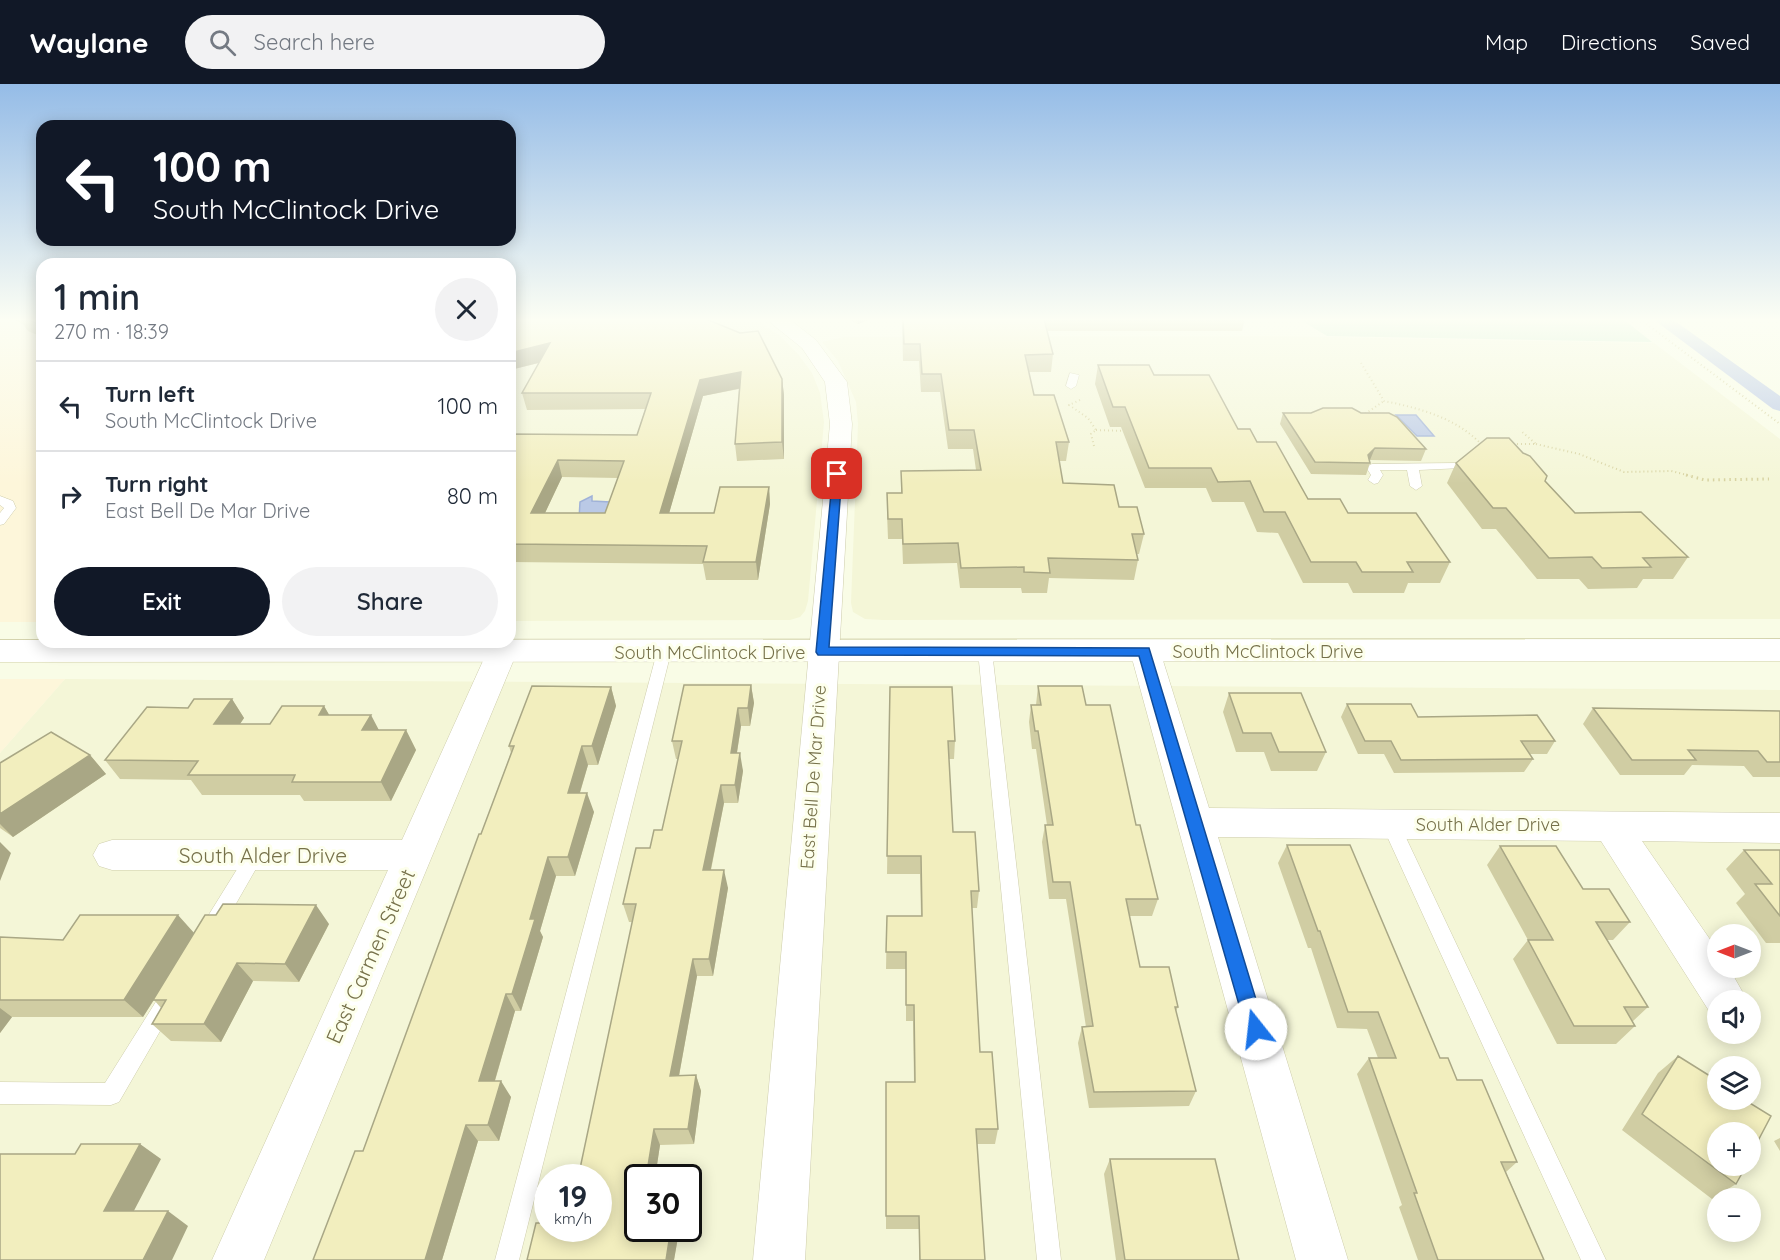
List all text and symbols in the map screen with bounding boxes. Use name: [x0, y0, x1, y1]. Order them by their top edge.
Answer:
search box: [185, 15, 605, 69]
text: Waylane: [30, 25, 149, 60]
icon: search: [206, 26, 239, 59]
text: Search here: [254, 28, 375, 56]
text: Map: [1485, 29, 1528, 55]
text: Directions: [1561, 29, 1657, 55]
text: Saved: [1690, 29, 1750, 55]
text: 100 m: [153, 140, 271, 193]
icon: left: [54, 144, 132, 222]
text: South McClintock Drive: [153, 192, 439, 226]
text: 1 min: [54, 274, 140, 319]
button: close: [435, 278, 498, 341]
text: 270 m · 18:39: [54, 319, 169, 344]
text: Turn left: [105, 380, 195, 408]
icon: left: [54, 390, 87, 423]
text: 100 m: [438, 392, 498, 420]
text: South McClintock Drive: [105, 408, 317, 433]
pin: [811, 448, 862, 499]
icon: arrive: [820, 457, 853, 490]
text: Turn right: [105, 470, 209, 498]
icon: right: [54, 480, 87, 513]
text: 80 m: [447, 482, 498, 510]
text: East Bell De Mar Drive: [105, 498, 310, 523]
button: Exit: [54, 567, 270, 636]
button: Share: [282, 567, 498, 636]
street label: South McClintock Drive: [1173, 640, 1363, 663]
street label: South McClintock Drive: [615, 641, 805, 664]
street label: East Bell De Mar Drive: [795, 684, 831, 870]
street label: South Alder Drive: [1416, 813, 1560, 836]
street label: South Alder Drive: [179, 842, 347, 868]
street label: East Carmen Street: [320, 865, 420, 1047]
north arrow: [1707, 924, 1761, 978]
map controls: [1707, 924, 1761, 1242]
button: sound: [1707, 990, 1761, 1044]
position arrow: [1224, 997, 1288, 1061]
button: layers: [1707, 1056, 1761, 1110]
button: +: [1707, 1122, 1761, 1176]
speed limit sign: 30: [624, 1164, 702, 1242]
text: 19: [559, 1177, 587, 1215]
button: −: [1707, 1188, 1761, 1242]
text: km/h: [554, 1209, 592, 1228]

